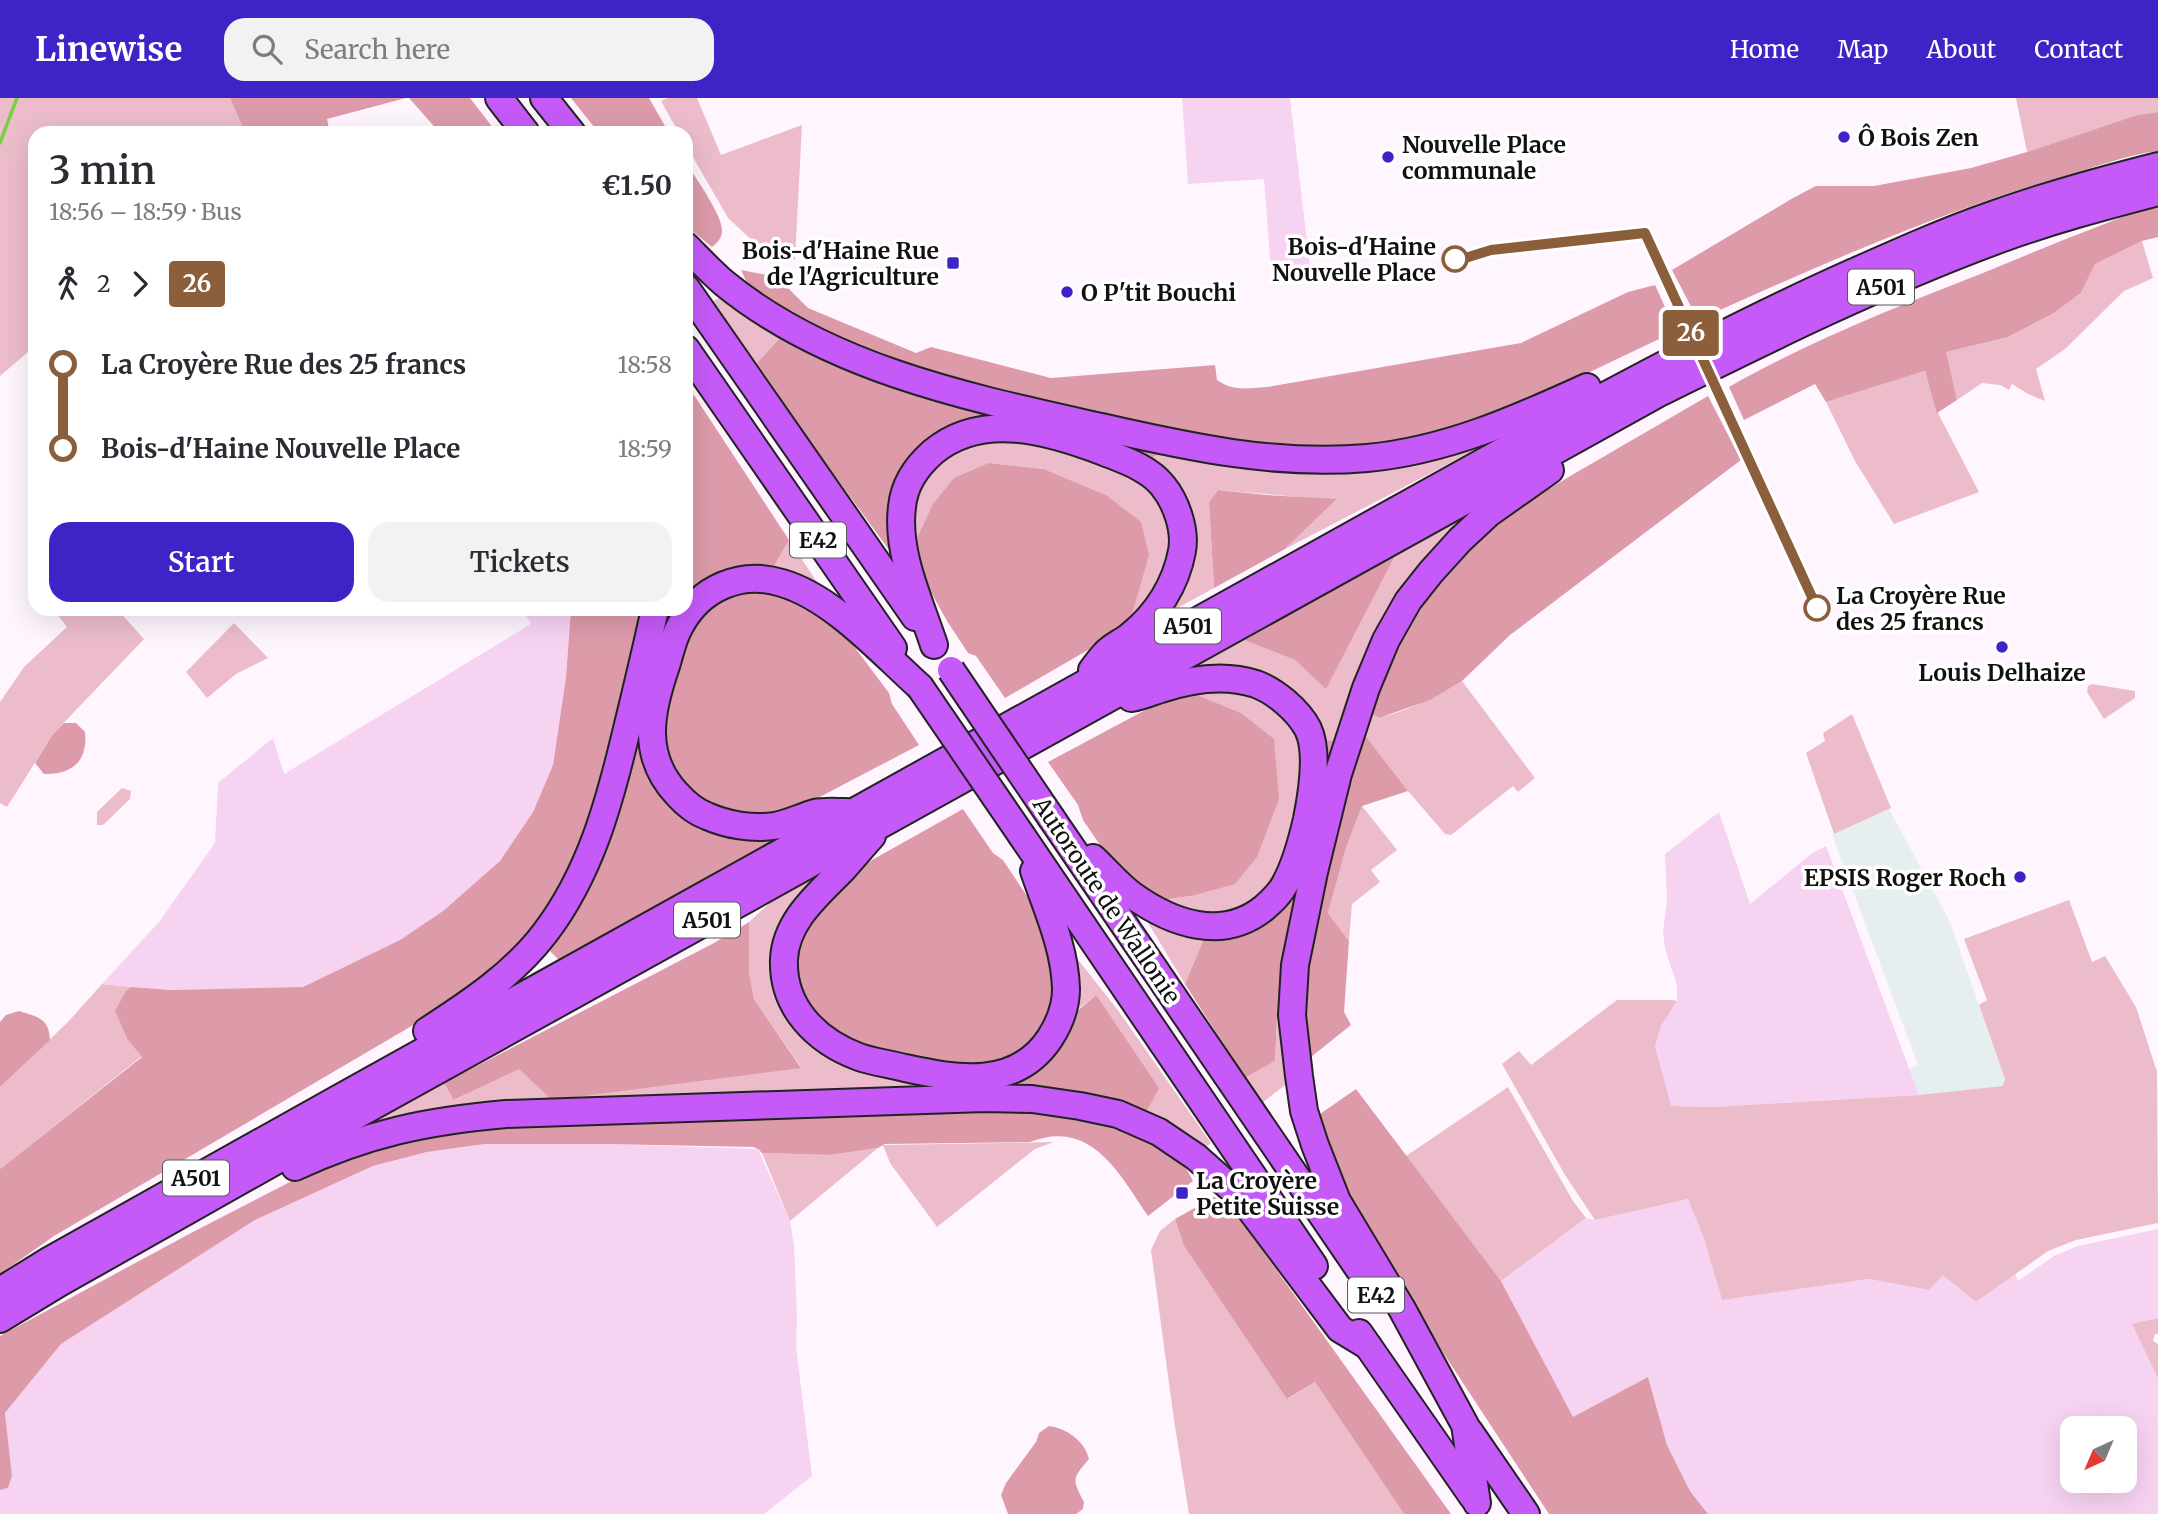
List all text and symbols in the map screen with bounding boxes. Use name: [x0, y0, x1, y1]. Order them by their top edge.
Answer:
search box: [224, 18, 714, 81]
text: Linewise: [35, 29, 182, 70]
icon: search: [248, 30, 286, 68]
text: Search here: [304, 33, 450, 66]
text: Home: [1730, 34, 1799, 65]
text: Map: [1837, 34, 1888, 65]
text: About: [1926, 34, 1996, 65]
text: Contact: [2034, 34, 2123, 65]
place label: Ô Bois Zen: [1858, 123, 1979, 152]
marker: Ô Bois Zen: [1836, 129, 1852, 145]
place label: Nouvelle Place communale: [1402, 130, 1566, 185]
text: 3 min: [49, 147, 156, 194]
marker: Nouvelle Place communale: [1380, 149, 1396, 165]
text: €1.50: [601, 169, 672, 202]
text: 18:56 – 18:59 · Bus: [49, 197, 242, 226]
place label: Bois-d'Haine Nouvelle Place: [1272, 232, 1436, 287]
place label: Bois-d'Haine Rue de l'Agriculture: [742, 236, 939, 291]
marker: Bois-d'Haine Nouvelle Place: [1442, 246, 1468, 272]
marker: Bois-d'Haine Rue de l'Agriculture: [945, 255, 961, 271]
icon: walk: [49, 265, 87, 303]
icon: forward: [121, 265, 159, 303]
text: 26: [183, 268, 211, 299]
text: 2: [97, 269, 111, 298]
road number: A501: [1848, 270, 1914, 304]
place label: O P'tit Bouchi: [1081, 278, 1236, 307]
marker: O P'tit Bouchi: [1059, 284, 1075, 300]
line badge: 26: [1660, 310, 1722, 356]
text: 26: [1677, 317, 1705, 348]
text: La Croyère Rue des 25 francs: [101, 348, 466, 381]
text: 18:58: [618, 350, 672, 379]
text: Bois-d'Haine Nouvelle Place: [101, 432, 460, 465]
text: 18:59: [618, 434, 672, 463]
button: Start: [49, 522, 354, 602]
button: Tickets: [368, 522, 672, 602]
road number: E42: [790, 522, 846, 558]
place label: La Croyère Rue des 25 francs: [1836, 581, 2006, 636]
marker: La Croyère Rue des 25 francs: [1804, 595, 1830, 621]
road number: A501: [1155, 608, 1221, 644]
marker: Louis Delhaize: [1994, 639, 2010, 655]
place label: Louis Delhaize: [1918, 658, 2086, 687]
street label: Autoroute de Wallonie: [1026, 790, 1187, 1009]
place label: EPSIS Roger Roch: [1804, 863, 2006, 892]
marker: EPSIS Roger Roch: [2012, 869, 2028, 885]
road number: A501: [674, 902, 740, 938]
road number: A501: [163, 1160, 229, 1196]
place label: La Croyère Petite Suisse: [1196, 1166, 1339, 1221]
marker: La Croyère Petite Suisse: [1174, 1185, 1190, 1201]
road number: E42: [1348, 1278, 1404, 1312]
north arrow: [2060, 1416, 2137, 1493]
map controls: [2060, 1416, 2137, 1493]

